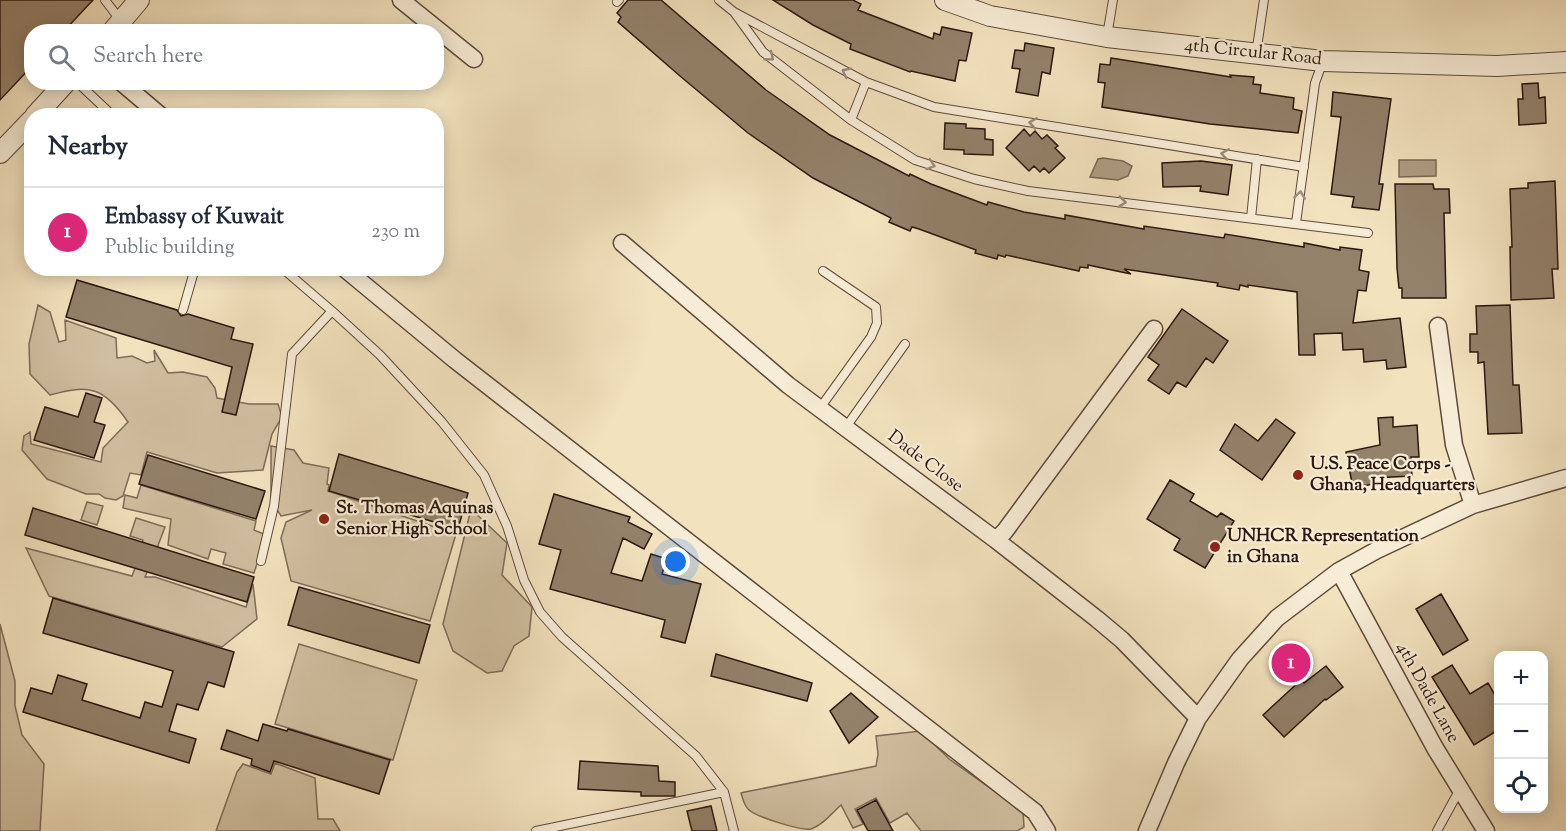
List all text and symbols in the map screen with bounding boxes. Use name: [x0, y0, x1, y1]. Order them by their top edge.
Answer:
search box: [24, 24, 444, 90]
street label: 4th Circular Road: [1183, 33, 1323, 73]
icon: search: [45, 41, 78, 74]
text: Search here: [93, 41, 203, 73]
one-way arrow: [763, 50, 774, 61]
one-way arrow: [841, 67, 852, 79]
one-way arrow: [1028, 118, 1037, 130]
text: Nearby: [48, 129, 128, 166]
one-way arrow: [1221, 149, 1230, 161]
one-way arrow: [925, 158, 936, 170]
one-way arrow: [1293, 190, 1305, 200]
one-way arrow: [1118, 195, 1127, 208]
text: Embassy of Kuwait: [105, 202, 284, 234]
text: 1: [64, 218, 71, 247]
text: 230 m: [371, 218, 420, 247]
text: Public building: [105, 234, 235, 263]
street label: Dade Close: [882, 425, 968, 499]
place label: U.S. Peace Corps - Ghana, Headquarters: [1310, 452, 1475, 499]
marker: U.S. Peace Corps - Ghana, Headquarters: [1291, 468, 1305, 482]
place label: St. Thomas Aquinas Senior High School: [336, 496, 493, 543]
marker: St. Thomas Aquinas Senior High School: [317, 512, 331, 526]
place label: UNHCR Representation in Ghana: [1227, 524, 1420, 571]
marker: UNHCR Representation in Ghana: [1208, 540, 1222, 554]
your location: [661, 547, 690, 576]
street label: 4th Dade Lane: [1388, 638, 1466, 748]
pin: 1: [1272, 640, 1310, 686]
map controls: [1494, 651, 1548, 813]
button: +: [1494, 651, 1548, 705]
button: −: [1494, 705, 1548, 759]
button: locate: [1494, 759, 1548, 813]

